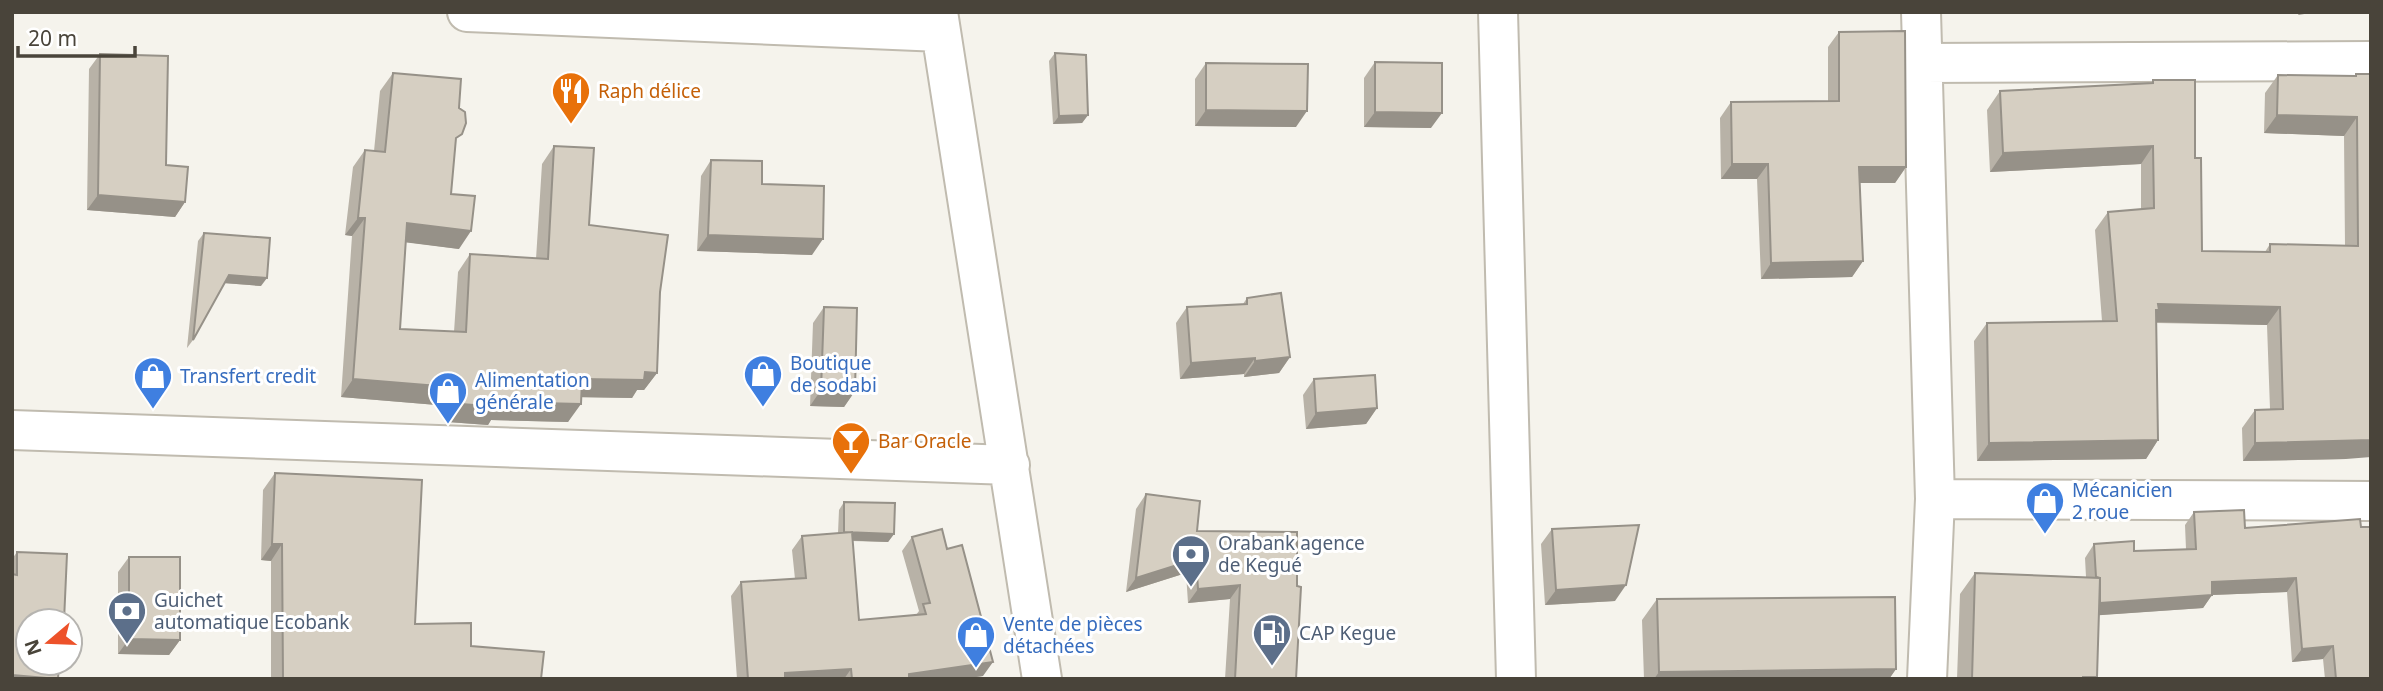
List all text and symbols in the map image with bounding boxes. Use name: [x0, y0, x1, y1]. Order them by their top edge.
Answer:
scale bar: [18, 14, 135, 58]
text: 20 m: [28, 24, 77, 52]
restaurant icon: Raph délice: [550, 70, 592, 125]
place label: Raph délice: [598, 78, 701, 104]
place label: Boutique de sodabi: [790, 350, 877, 398]
shop icon: Boutique de sodabi: [742, 353, 784, 408]
shop icon: Transfert credit: [132, 355, 174, 410]
place label: Transfert credit: [180, 363, 316, 389]
place label: Alimentation générale: [475, 367, 590, 415]
shop icon: Alimentation générale: [427, 370, 469, 425]
bar icon: Bar Oracle: [830, 420, 872, 475]
place label: Bar Oracle: [878, 428, 972, 454]
place label: Mécanicien 2 roue: [2072, 477, 2173, 525]
shop icon: Mécanicien 2 roue: [2024, 480, 2066, 535]
place label: Orabank agence de Kegué: [1218, 530, 1365, 578]
bank icon: Orabank agence de Kegué: [1170, 533, 1212, 588]
place label: Guichet automatique Ecobank: [154, 587, 349, 635]
bank icon: Guichet automatique Ecobank: [106, 590, 148, 645]
north arrow: [14, 607, 84, 677]
place label: Vente de pièces détachées: [1003, 611, 1143, 659]
fuel station icon: CAP Kegue: [1251, 612, 1293, 667]
shop icon: Vente de pièces détachées: [955, 614, 997, 669]
place label: CAP Kegue: [1299, 620, 1396, 646]
text: N: [18, 636, 48, 659]

